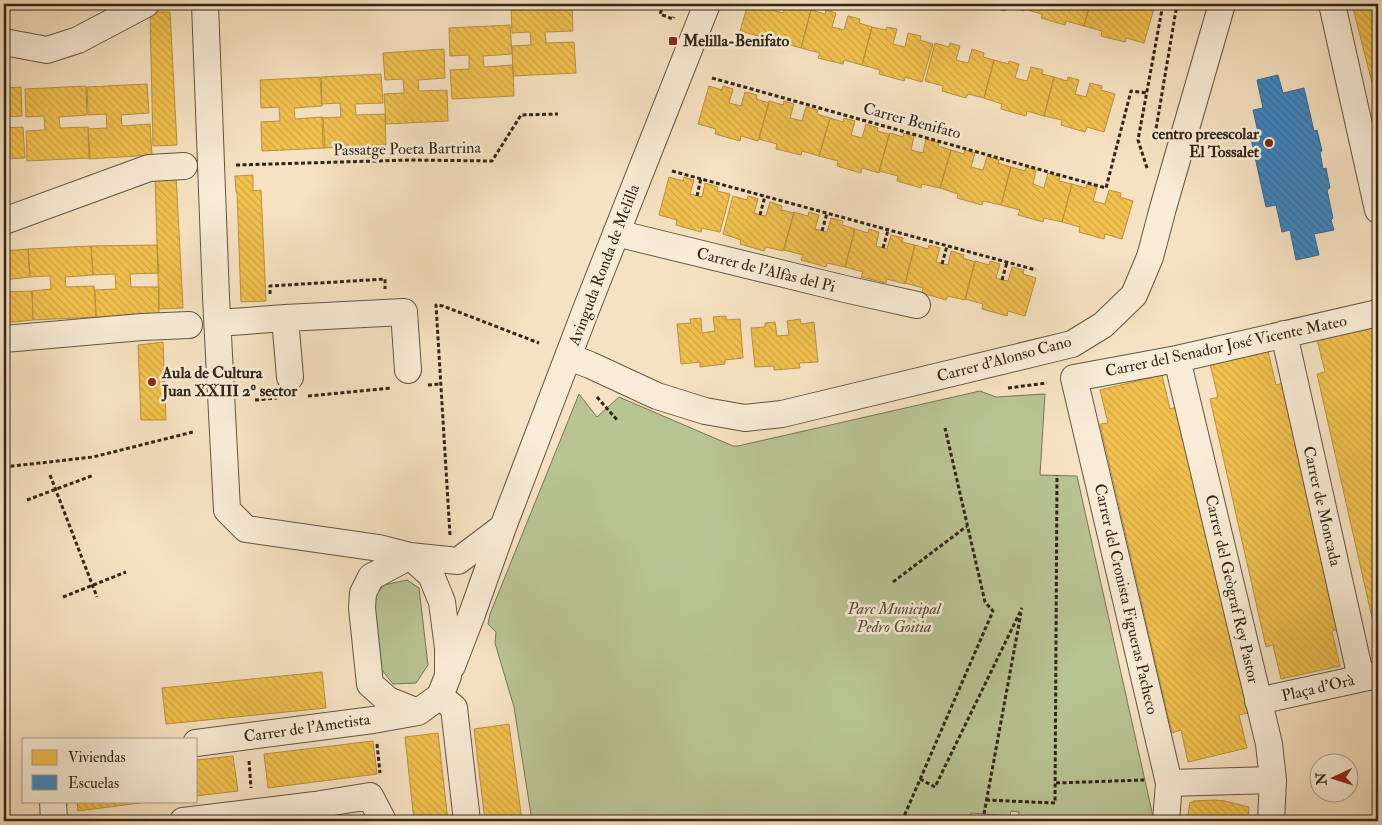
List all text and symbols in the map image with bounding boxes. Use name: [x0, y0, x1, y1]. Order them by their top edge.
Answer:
place label: Melilla-Benifato: [682, 31, 789, 51]
marker: Melilla-Benifato: [667, 35, 679, 47]
street label: Carrer Benifato: [861, 98, 963, 144]
place label: centro preescolar El Tossalet: [1152, 124, 1260, 162]
marker: centro preescolar El Tossalet: [1263, 137, 1275, 149]
street label: Passatge Poeta Bartrina: [333, 138, 482, 160]
street label: Avinguda Ronda de Melilla: [564, 181, 644, 349]
street label: Carrer de l'Alfàs del Pi: [695, 243, 837, 297]
street label: Carrer del Senador José Vicente Mateo: [1103, 311, 1349, 382]
street label: Carrer d'Alonso Cano: [935, 331, 1074, 387]
place label: Aula de Cultura Juan XXIII 2º sector: [161, 363, 298, 402]
marker: Aula de Cultura Juan XXIII 2º sector: [146, 376, 158, 388]
street label: Carrer de Moncada: [1298, 444, 1346, 568]
street label: Carrer del Cronista Figueras Pacheco: [1090, 482, 1162, 717]
street label: Carrer del Geògraf Rey Pastor: [1201, 493, 1263, 685]
park label: Parc Municipal Pedro Goitia: [846, 599, 942, 637]
street label: Plaça d'Orà: [1280, 670, 1357, 706]
street label: Carrer de l'Ametista: [242, 709, 372, 747]
legend: [22, 738, 198, 802]
text: Viviendas: [68, 748, 126, 767]
north arrow: [1310, 752, 1360, 802]
text: N: [1313, 772, 1331, 787]
text: Escuelas: [68, 774, 119, 793]

